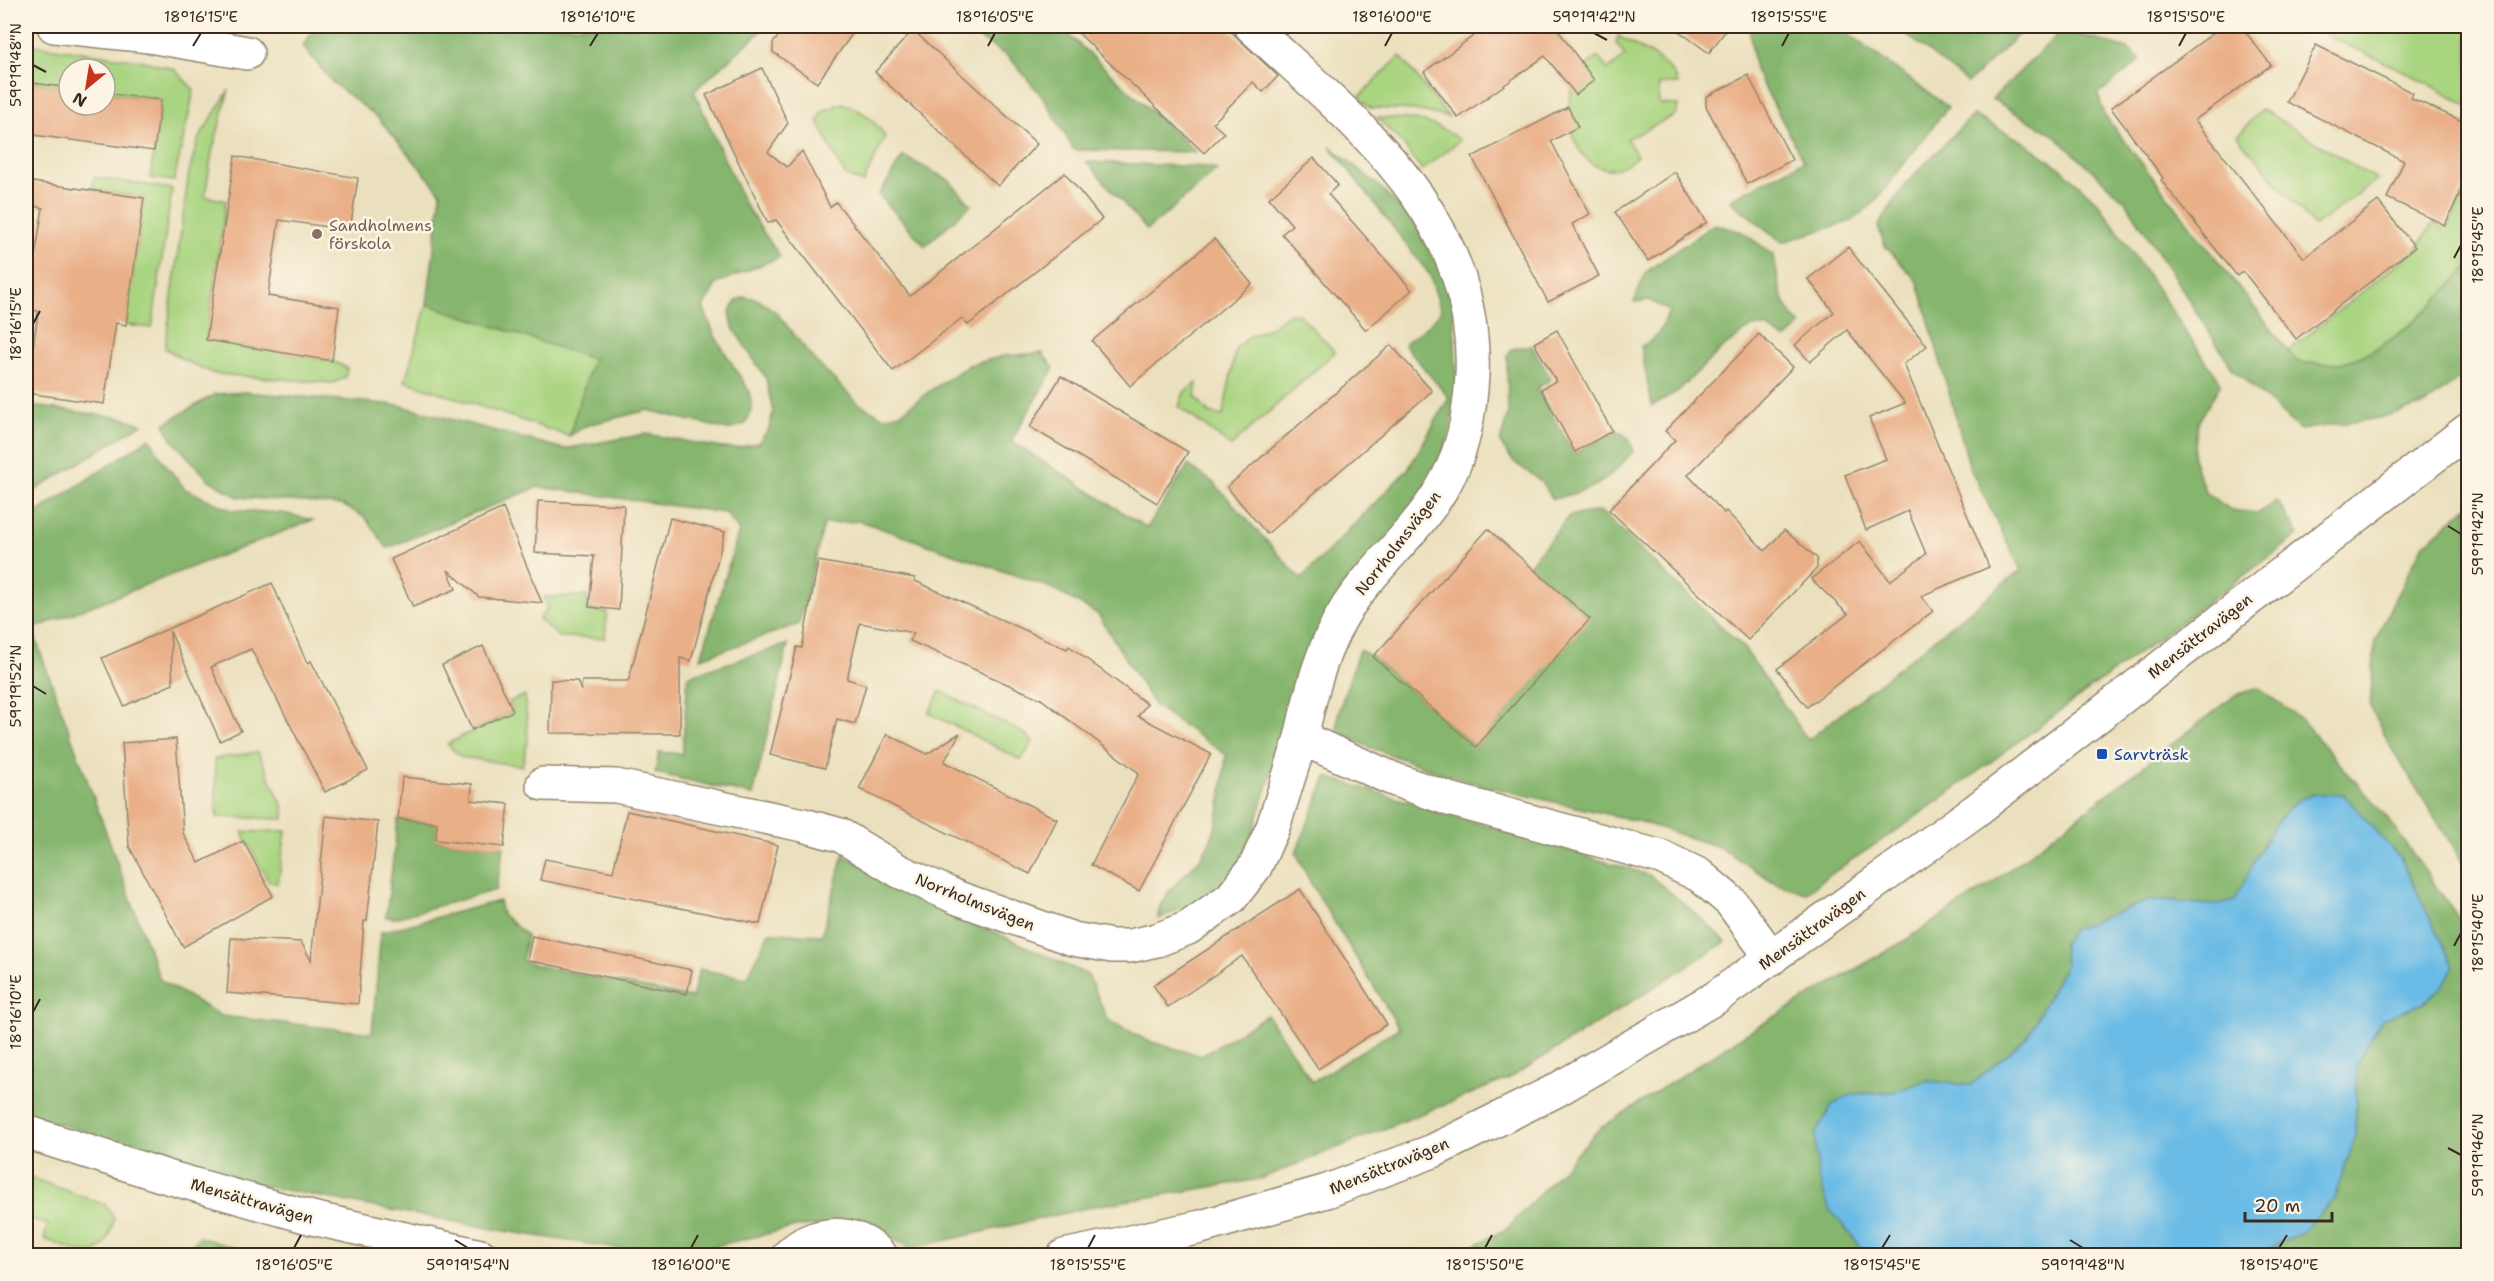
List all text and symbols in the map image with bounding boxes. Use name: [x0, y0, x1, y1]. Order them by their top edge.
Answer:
text: 18°16'15"E: [164, 7, 238, 27]
text: 18°16'10"E: [560, 7, 636, 27]
text: 18°16'05"E: [956, 7, 1034, 27]
text: 18°16'00"E: [1352, 7, 1432, 27]
text: 59°19'42"N: [1552, 7, 1636, 27]
text: 18°15'55"E: [1751, 7, 1827, 27]
text: 18°15'50"E: [2147, 7, 2225, 27]
text: 59°19'48"N: [6, 23, 26, 107]
north arrow: [57, 57, 117, 117]
text: N: [69, 87, 90, 112]
text: 18°15'45"E: [2468, 206, 2488, 284]
place label: Sandholmens förskola: [329, 215, 432, 254]
marker: Sandholmens förskola: [310, 227, 324, 241]
text: 18°16'15"E: [6, 287, 26, 361]
street label: Norrholmsvägen: [1351, 486, 1446, 600]
text: 59°19'42"N: [2468, 492, 2488, 576]
street label: Mensättravägen: [2143, 588, 2257, 683]
text: 59°19'52"N: [6, 645, 26, 727]
place label: Sarvträsk: [2114, 744, 2189, 765]
marker: Sarvträsk: [2095, 747, 2109, 761]
street label: Norrholmsvägen: [912, 868, 1038, 936]
street label: Mensättravägen: [1754, 883, 1870, 975]
text: 18°15'40"E: [2468, 894, 2488, 973]
text: 18°16'10"E: [6, 974, 26, 1050]
text: 59°19'46"N: [2468, 1113, 2488, 1197]
street label: Mensättravägen: [1326, 1132, 1452, 1200]
street label: Mensättravägen: [188, 1173, 316, 1229]
scale bar: [2245, 1185, 2332, 1223]
text: 20 m: [2254, 1194, 2300, 1218]
text: 18°16'05"E: [255, 1255, 333, 1275]
text: 59°19'54"N: [426, 1255, 510, 1275]
text: 18°16'00"E: [651, 1255, 731, 1275]
text: 18°15'55"E: [1050, 1255, 1126, 1275]
text: 18°15'50"E: [1446, 1255, 1524, 1275]
text: 18°15'45"E: [1843, 1255, 1921, 1275]
text: 59°19'48"N: [2041, 1255, 2125, 1275]
text: 18°15'40"E: [2240, 1255, 2319, 1275]

